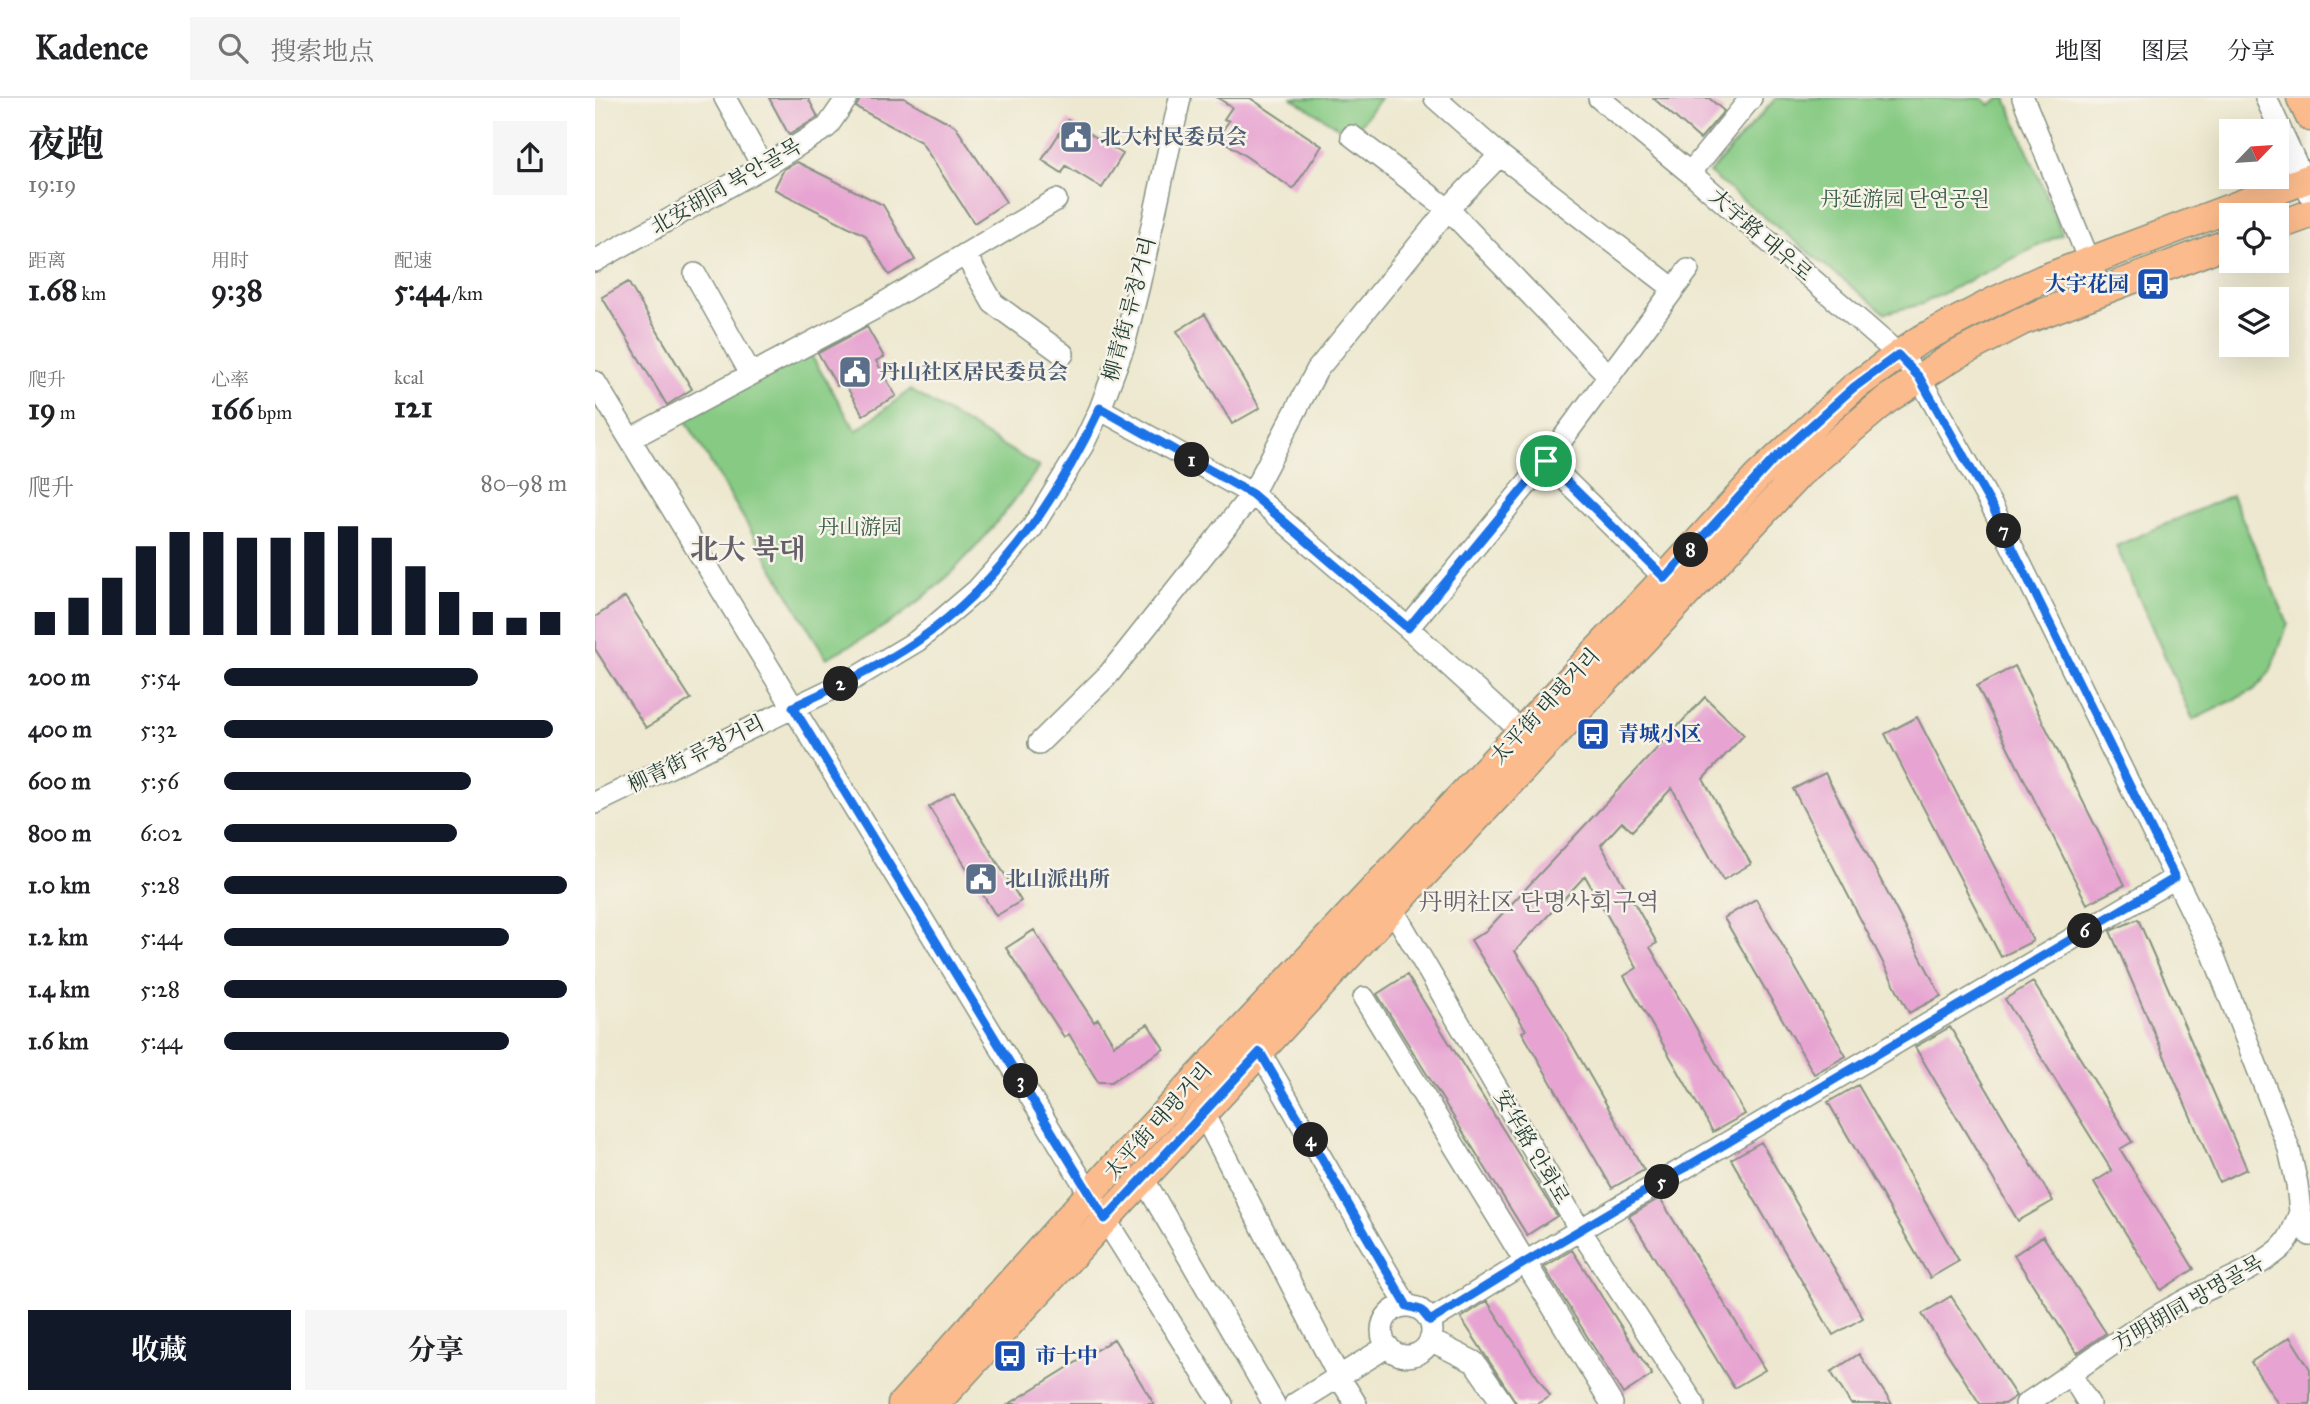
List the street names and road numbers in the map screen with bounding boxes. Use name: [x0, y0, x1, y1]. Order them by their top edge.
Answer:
street label: 北安胡同 북안골목: [646, 132, 806, 240]
street label: 大宇路 대우로: [1704, 183, 1818, 287]
street label: 柳青街 류청거리: [1097, 234, 1161, 384]
street label: 太平街 태평거리: [1485, 643, 1605, 769]
street label: 柳青街 류청거리: [623, 710, 769, 798]
street label: 太平街 태평거리: [1099, 1057, 1217, 1185]
street label: 安华路 안화로: [1489, 1085, 1575, 1209]
street label: 方明胡同 방명골목: [2108, 1249, 2268, 1357]

